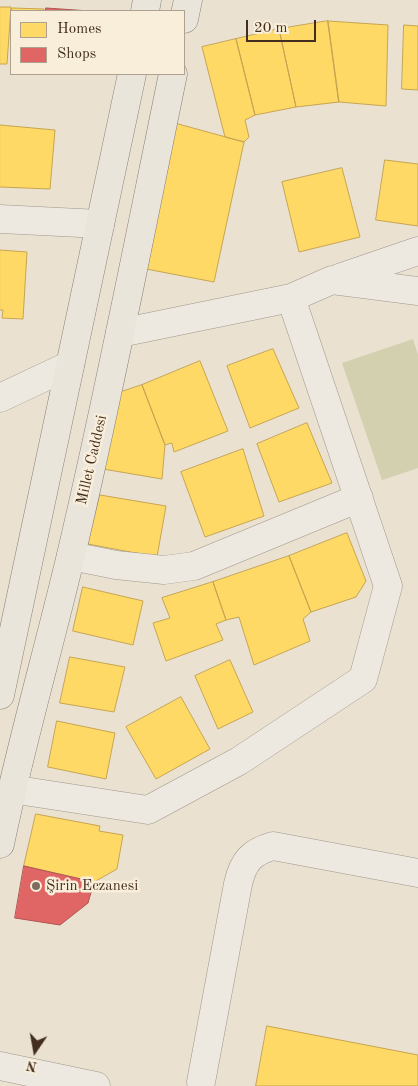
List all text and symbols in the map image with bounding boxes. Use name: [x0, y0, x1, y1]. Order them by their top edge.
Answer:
legend: [10, 10, 185, 75]
scale bar: [248, 10, 318, 42]
text: 20 m: [254, 21, 288, 36]
text: Homes: [57, 22, 102, 37]
text: Shops: [57, 47, 96, 62]
street label: Millet Caddesi: [73, 413, 111, 507]
place label: Şirin Eczanesi: [46, 877, 138, 895]
marker: Şirin Eczanesi: [30, 880, 42, 892]
north arrow: [10, 1026, 60, 1076]
text: N: [25, 1058, 39, 1074]

